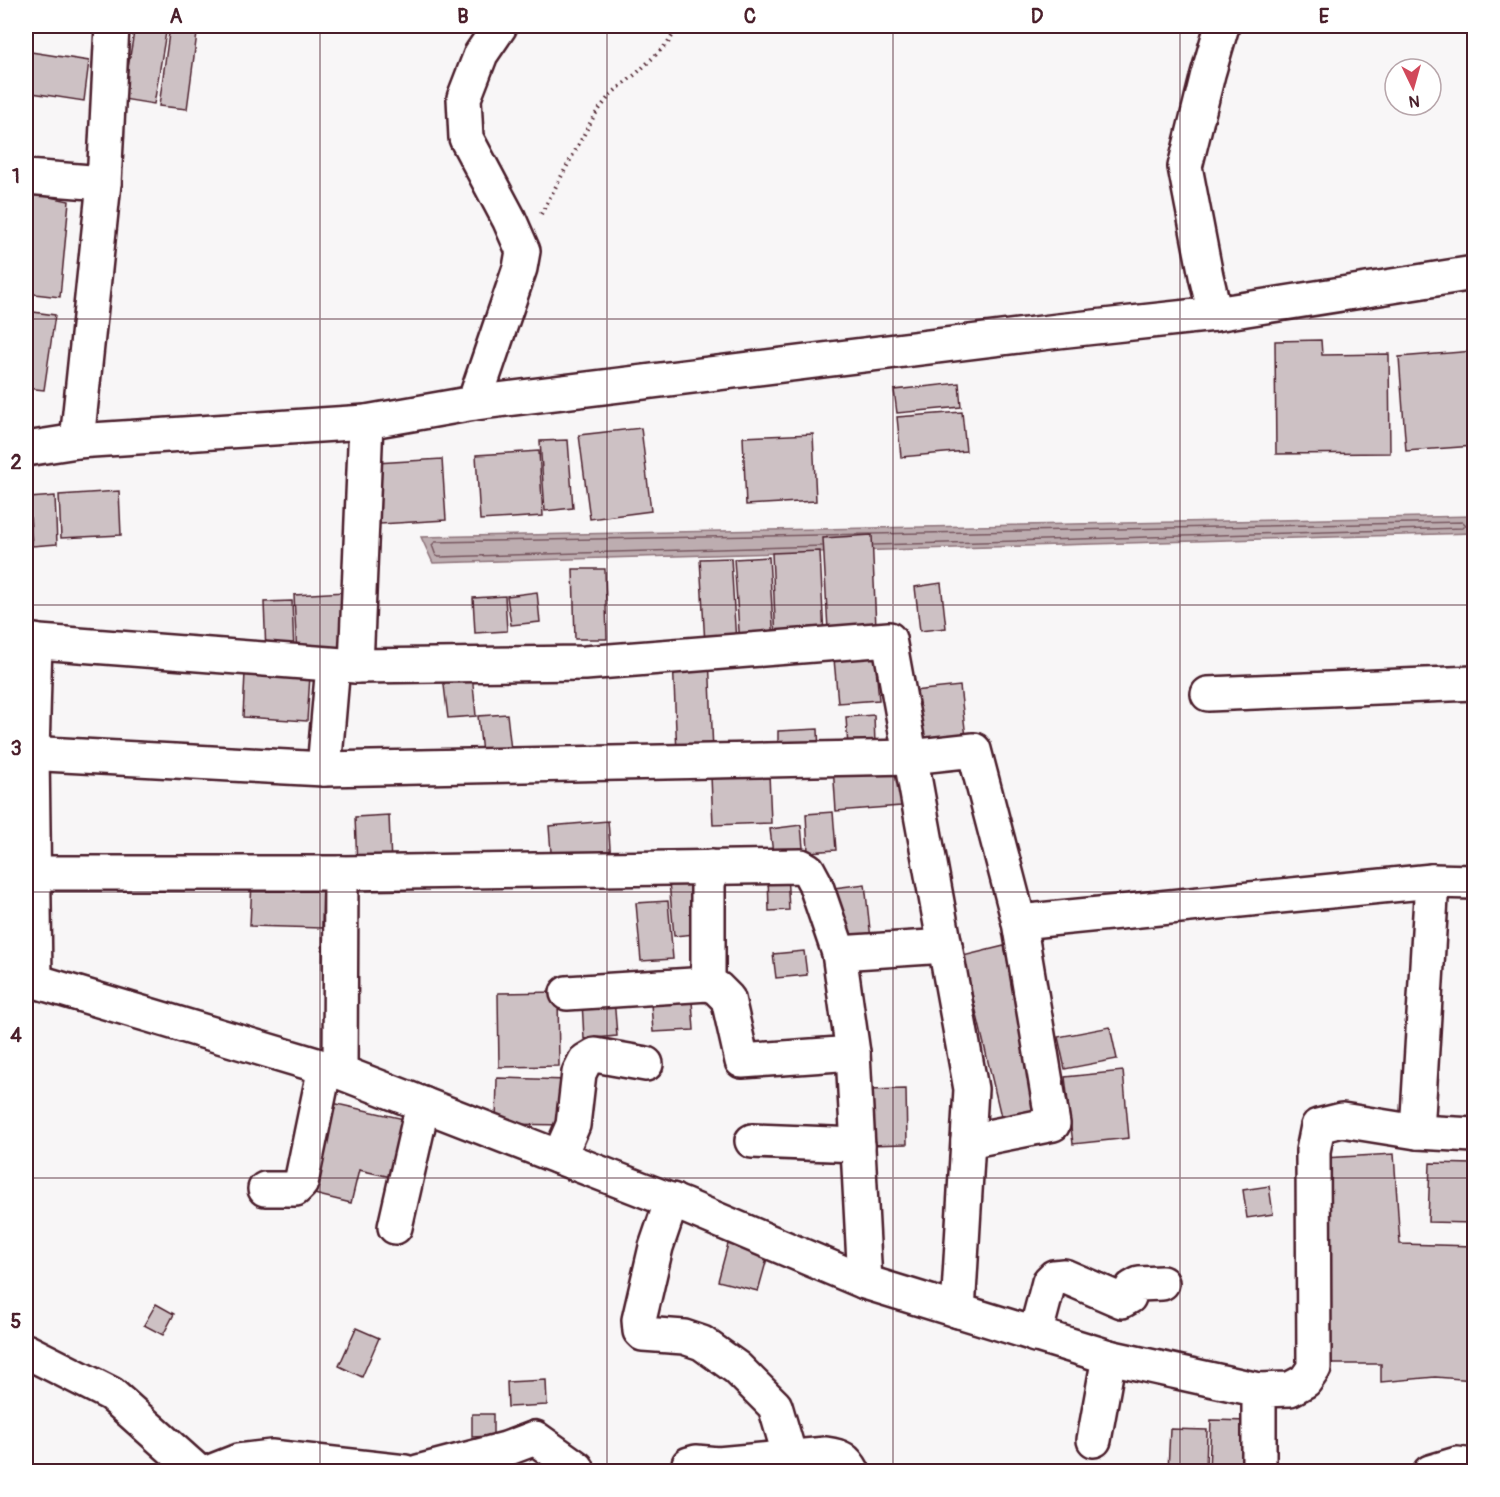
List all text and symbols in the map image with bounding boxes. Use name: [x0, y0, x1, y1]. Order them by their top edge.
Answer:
text: A: [170, 4, 183, 29]
text: B: [457, 4, 469, 29]
text: C: [744, 4, 756, 29]
text: D: [1031, 4, 1044, 29]
text: E: [1319, 4, 1330, 29]
north arrow: [1383, 57, 1443, 117]
text: N: [1408, 91, 1420, 111]
text: 1: [12, 164, 20, 189]
text: 2: [10, 450, 22, 475]
text: 3: [10, 736, 22, 761]
text: 4: [10, 1023, 22, 1048]
text: 5: [11, 1309, 22, 1334]

